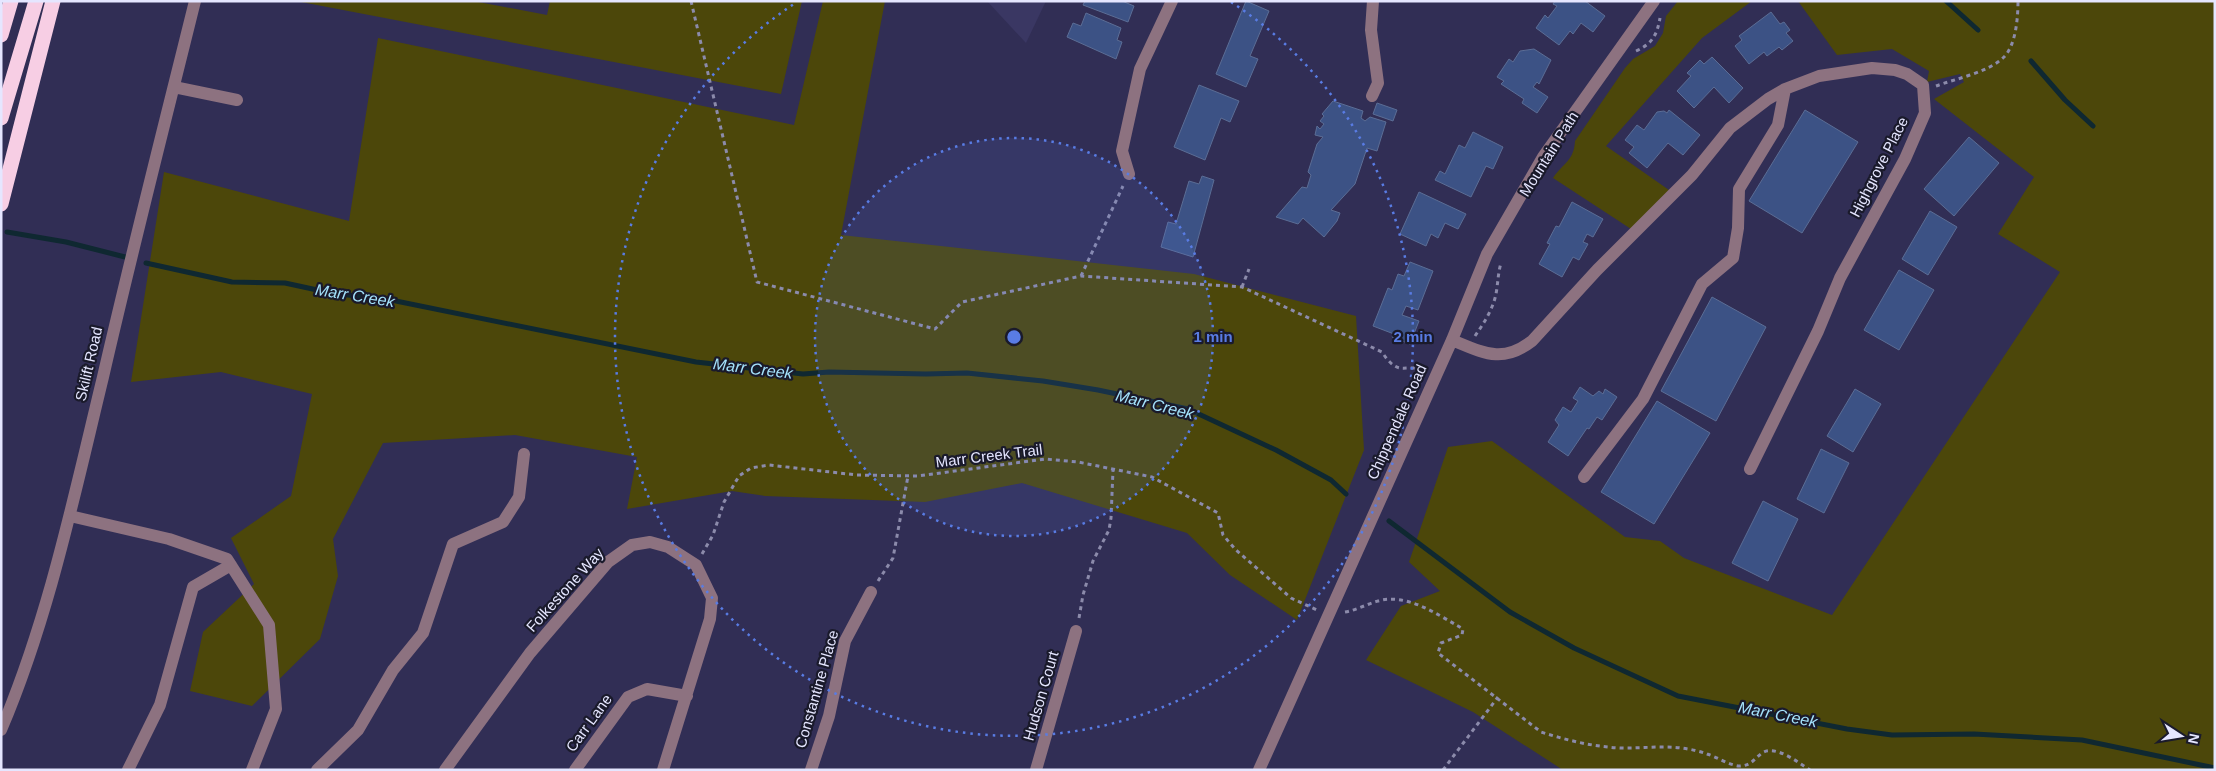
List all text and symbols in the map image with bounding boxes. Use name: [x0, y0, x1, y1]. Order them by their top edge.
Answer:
street label: Mountain Path: [1516, 108, 1581, 199]
street label: Highgrove Place: [1846, 114, 1911, 220]
water label: Marr Creek: [314, 281, 397, 310]
street label: Skilift Road: [72, 325, 105, 403]
centre of rings: [1005, 328, 1023, 346]
text: 1 min: [1193, 328, 1233, 345]
text: 2 min: [1393, 328, 1433, 345]
water label: Marr Creek: [712, 355, 795, 382]
street label: Chippendale Road: [1364, 362, 1430, 482]
water label: Marr Creek: [1114, 387, 1197, 423]
street label: Marr Creek Trail: [935, 441, 1043, 470]
street label: Folkestone Way: [523, 544, 607, 635]
street label: Constantine Place: [792, 628, 841, 750]
street label: Hudson Court: [1020, 648, 1062, 743]
street label: Carr Lane: [562, 691, 615, 755]
water label: Marr Creek: [1737, 699, 1820, 731]
north arrow: [2156, 711, 2206, 761]
text: N: [2185, 732, 2203, 745]

